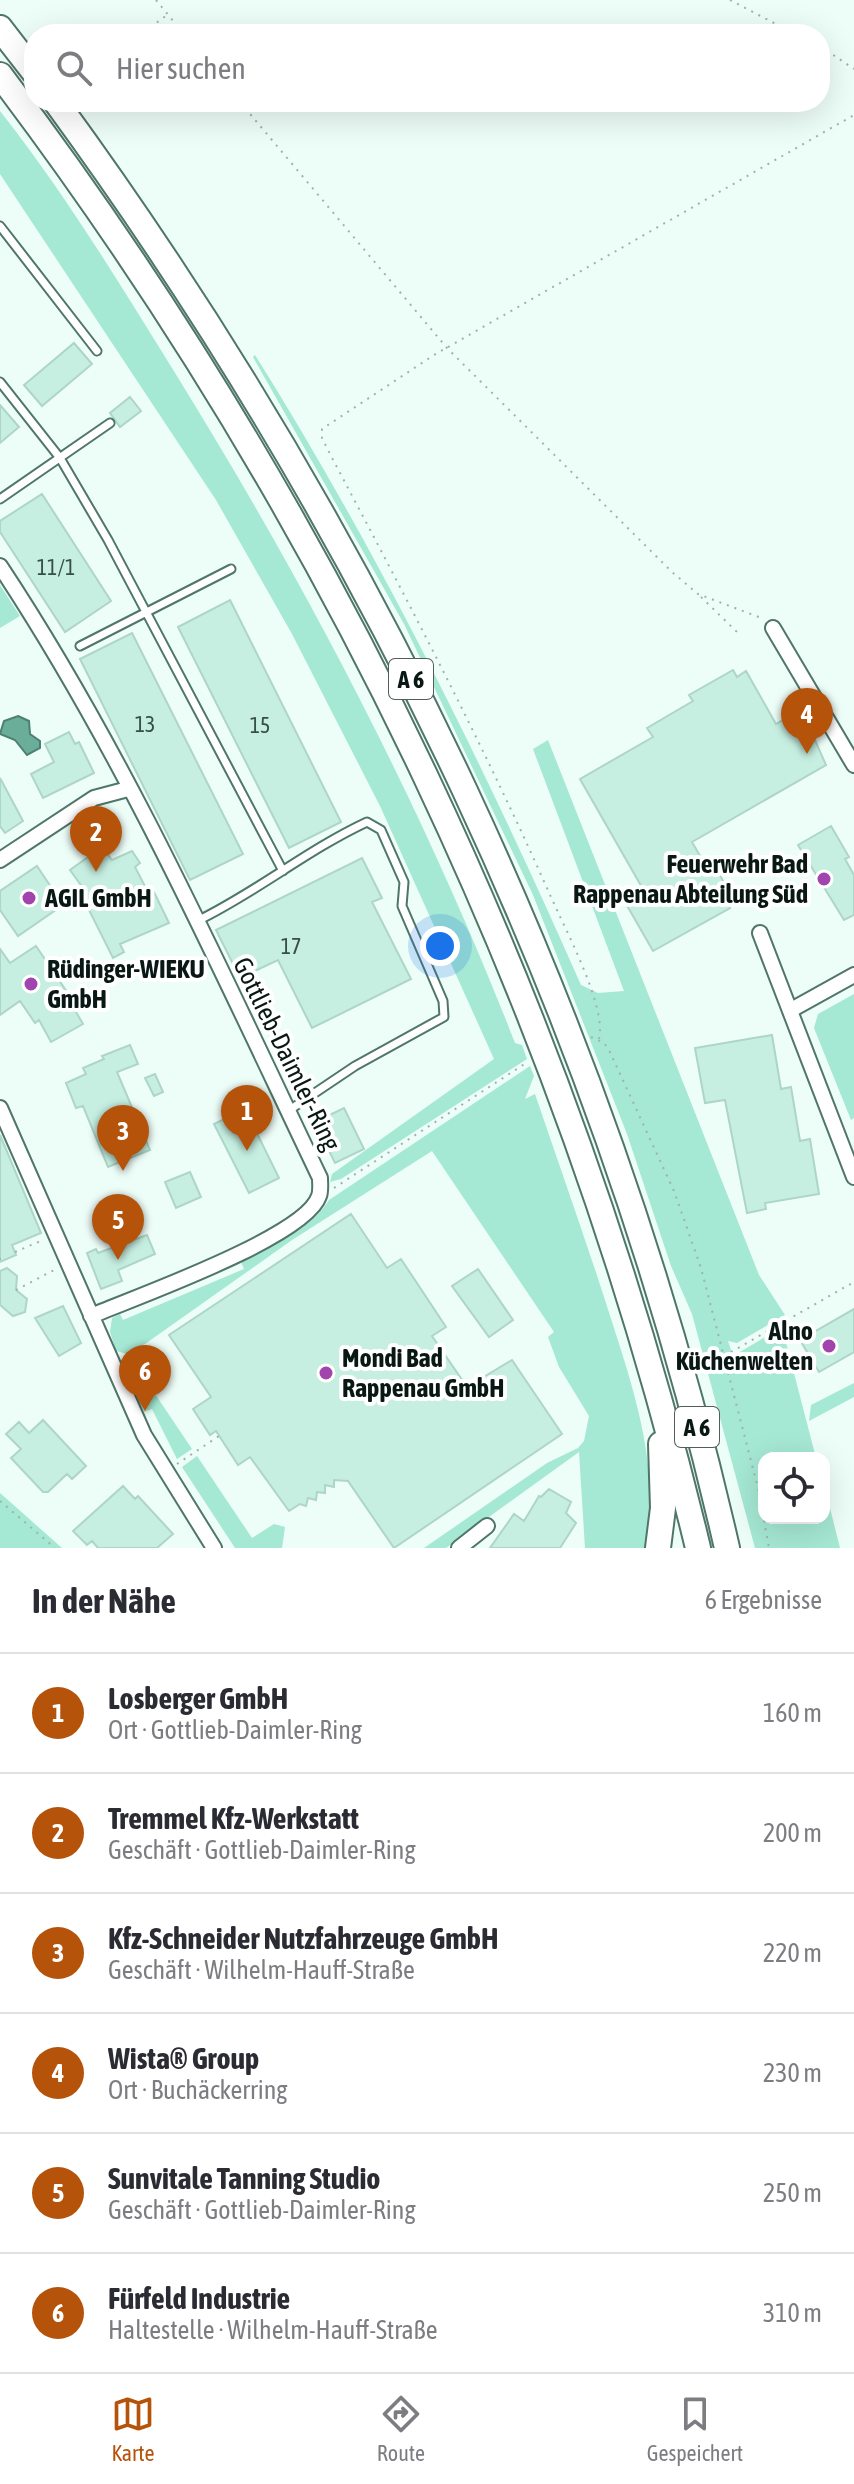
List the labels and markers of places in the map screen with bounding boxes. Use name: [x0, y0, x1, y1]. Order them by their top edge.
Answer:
pin: 4: [781, 688, 833, 754]
pin: 2: [70, 806, 122, 872]
place label: Feuerwehr Bad Rappenau Abteilung Süd: [573, 849, 808, 909]
marker: Feuerwehr Bad Rappenau Abteilung Süd: [815, 870, 833, 888]
place label: AGIL GmbH: [44, 883, 152, 913]
marker: AGIL GmbH: [20, 889, 38, 907]
place label: Rüdinger-WIEKU GmbH: [47, 954, 205, 1014]
marker: Rüdinger-WIEKU GmbH: [22, 975, 40, 993]
pin: 1: [221, 1085, 273, 1151]
pin: 3: [97, 1105, 149, 1171]
pin: 5: [92, 1194, 144, 1260]
place label: Alno Küchenwelten: [676, 1316, 813, 1376]
marker: Alno Küchenwelten: [820, 1337, 838, 1355]
place label: Mondi Bad Rappenau GmbH: [342, 1343, 504, 1403]
pin: 6: [119, 1345, 171, 1411]
marker: Mondi Bad Rappenau GmbH: [317, 1364, 335, 1382]

